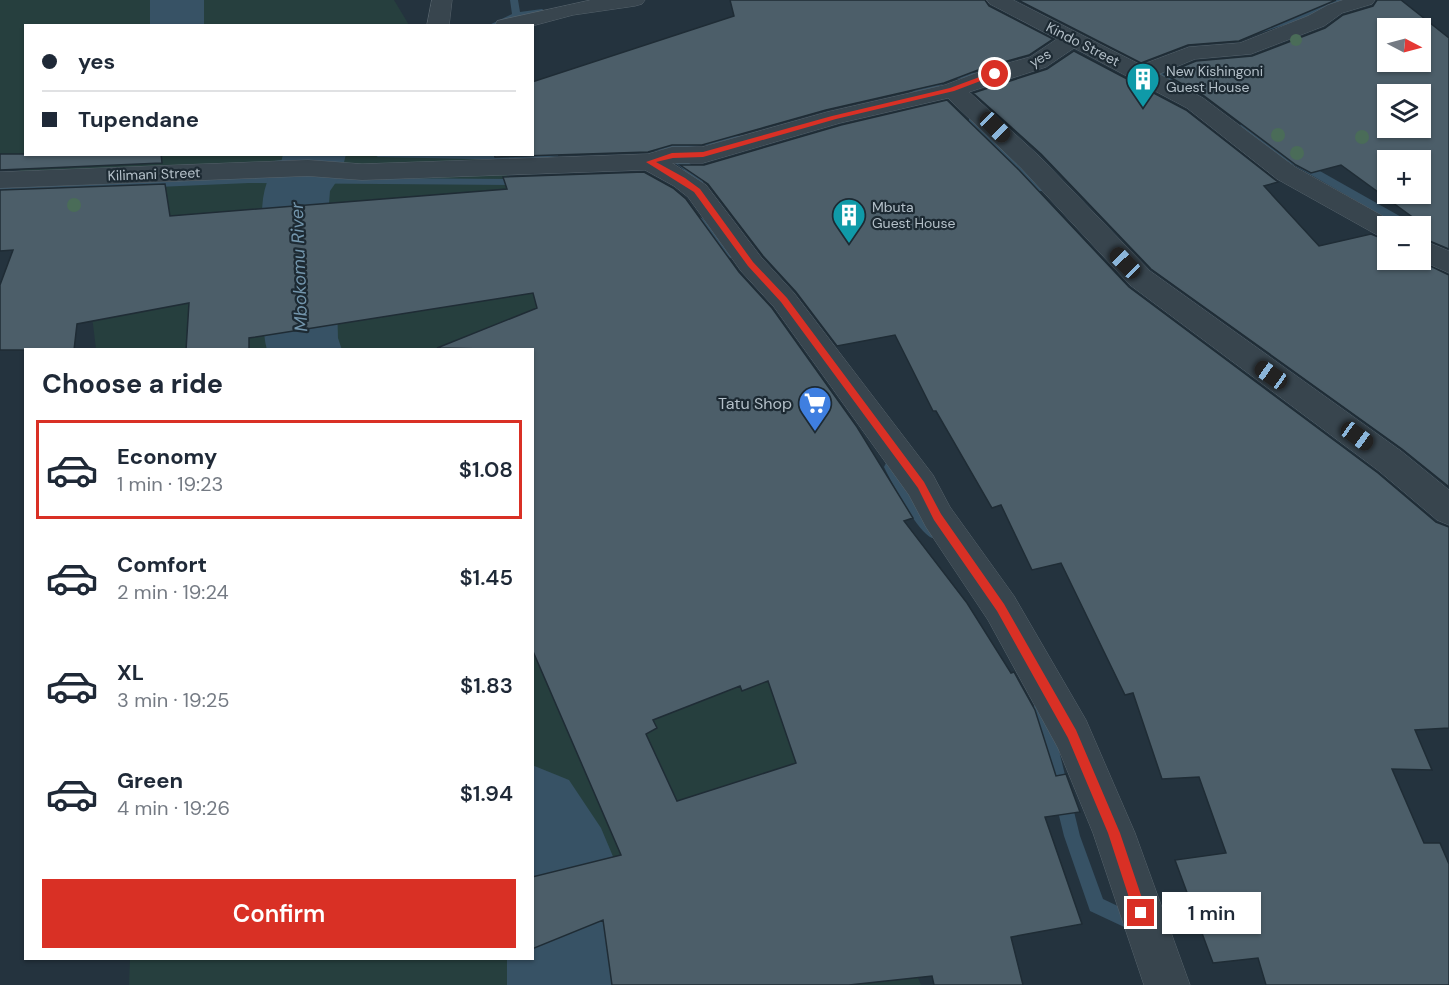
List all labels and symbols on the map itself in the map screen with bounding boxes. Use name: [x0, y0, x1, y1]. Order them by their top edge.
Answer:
street label: Kindo Street: [1043, 18, 1123, 70]
north arrow: [1377, 18, 1431, 72]
street label: yes: [1026, 45, 1054, 71]
route start: [981, 60, 1008, 87]
building icon: New Kishingoni Guest House: [1125, 61, 1161, 108]
place label: New Kishingoni Guest House: [1166, 62, 1263, 96]
car: [976, 108, 1014, 146]
street label: Kilimani Street: [107, 163, 201, 185]
building icon: Mbuta Guest House: [831, 197, 867, 244]
place label: Mbuta Guest House: [872, 198, 955, 232]
water label: Mbokomu River: [285, 201, 313, 332]
car: [1106, 244, 1144, 282]
car: [1251, 357, 1291, 393]
supermarket icon: Tatu Shop: [797, 385, 833, 432]
place label: Tatu Shop: [718, 393, 792, 414]
car: [1337, 418, 1377, 454]
callout: 1 min: [1162, 892, 1261, 934]
route end: [1127, 899, 1154, 926]

